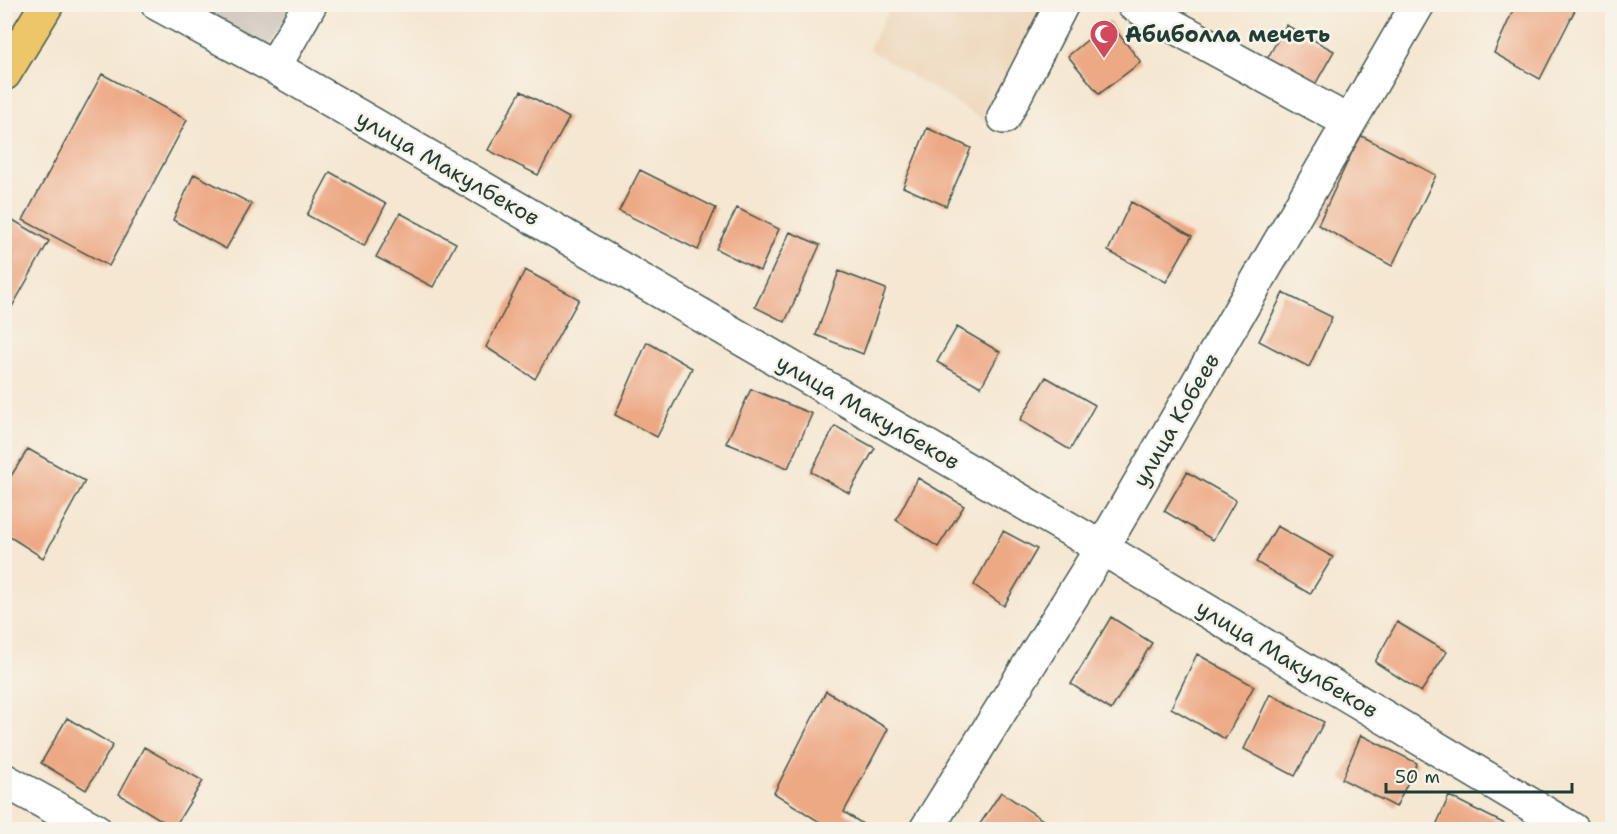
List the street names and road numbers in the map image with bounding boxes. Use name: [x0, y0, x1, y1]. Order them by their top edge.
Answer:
street label: улица Макулбеков: [351, 104, 545, 232]
street label: улица Макулбеков: [771, 348, 965, 476]
street label: улица Кобеев: [1126, 348, 1226, 492]
street label: улица Макулбеков: [1191, 593, 1383, 725]

